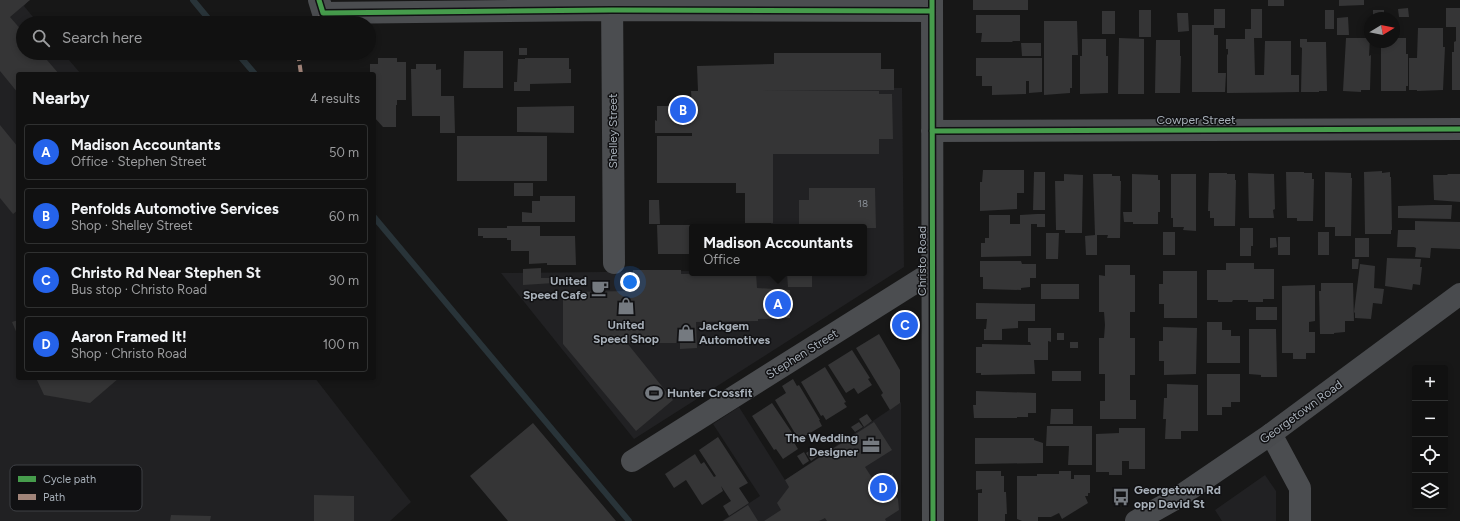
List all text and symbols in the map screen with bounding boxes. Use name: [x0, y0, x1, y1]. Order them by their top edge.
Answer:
north arrow: [1364, 12, 1400, 48]
search box: [16, 16, 376, 60]
icon: search: [30, 27, 52, 49]
text: Search here: [62, 29, 142, 47]
text: Nearby: [32, 88, 90, 108]
text: 4 results: [310, 91, 360, 106]
street label: Shelley Street: [606, 93, 620, 169]
pin: B: [670, 95, 696, 125]
street label: Cowper Street: [1156, 113, 1236, 127]
text: Madison Accountants: [71, 136, 221, 154]
text: A: [41, 145, 51, 160]
text: 50 m: [329, 145, 359, 160]
text: Office · Stephen Street: [71, 154, 206, 169]
house number: 18: [858, 197, 868, 210]
text: Penfolds Automotive Services: [71, 200, 279, 218]
text: B: [42, 209, 50, 224]
text: 60 m: [329, 209, 359, 224]
text: Shop · Shelley Street: [71, 218, 193, 233]
popup: [689, 224, 867, 276]
street label: Christo Road: [915, 226, 929, 296]
text: Madison Accountants: [703, 234, 853, 252]
text: Office: [703, 252, 740, 267]
text: Christo Rd Near Stephen St: [71, 264, 261, 282]
your location: [620, 272, 640, 292]
text: C: [41, 273, 51, 288]
text: 90 m: [329, 273, 359, 288]
place label: United Speed Cafe: [523, 274, 587, 302]
cafe icon: United Speed Cafe: [590, 278, 610, 298]
text: Bus stop · Christo Road: [71, 282, 207, 297]
pin: A: [765, 289, 791, 319]
shop icon: United Speed Shop: [616, 296, 636, 316]
pin: C: [892, 310, 918, 340]
place label: United Speed Shop: [593, 318, 659, 346]
place label: Jackgem Automotives: [699, 319, 771, 347]
shop icon: Jackgem Automotives: [676, 323, 696, 343]
street label: Stephen Street: [764, 326, 841, 382]
text: Aaron Framed It!: [71, 328, 187, 346]
text: D: [41, 337, 51, 352]
text: 100 m: [323, 337, 359, 352]
text: Shop · Christo Road: [71, 346, 187, 361]
map controls: [1412, 365, 1448, 509]
button: +: [1412, 365, 1448, 401]
street label: Georgetown Road: [1257, 377, 1345, 447]
sports icon: Hunter Crossfit: [644, 383, 664, 403]
place label: Hunter Crossfit: [667, 386, 753, 400]
button: −: [1412, 401, 1448, 437]
place label: The Wedding Designer: [785, 431, 858, 459]
office icon: The Wedding Designer: [861, 435, 881, 455]
button: locate: [1412, 437, 1448, 473]
legend: [10, 465, 142, 511]
text: Cycle path: [43, 473, 96, 486]
pin: D: [870, 473, 896, 503]
button: layers: [1412, 473, 1448, 509]
place label: Georgetown Rd opp David St: [1134, 483, 1221, 511]
bus stop icon: Georgetown Rd opp David St: [1111, 487, 1131, 507]
text: Path: [43, 491, 65, 504]

